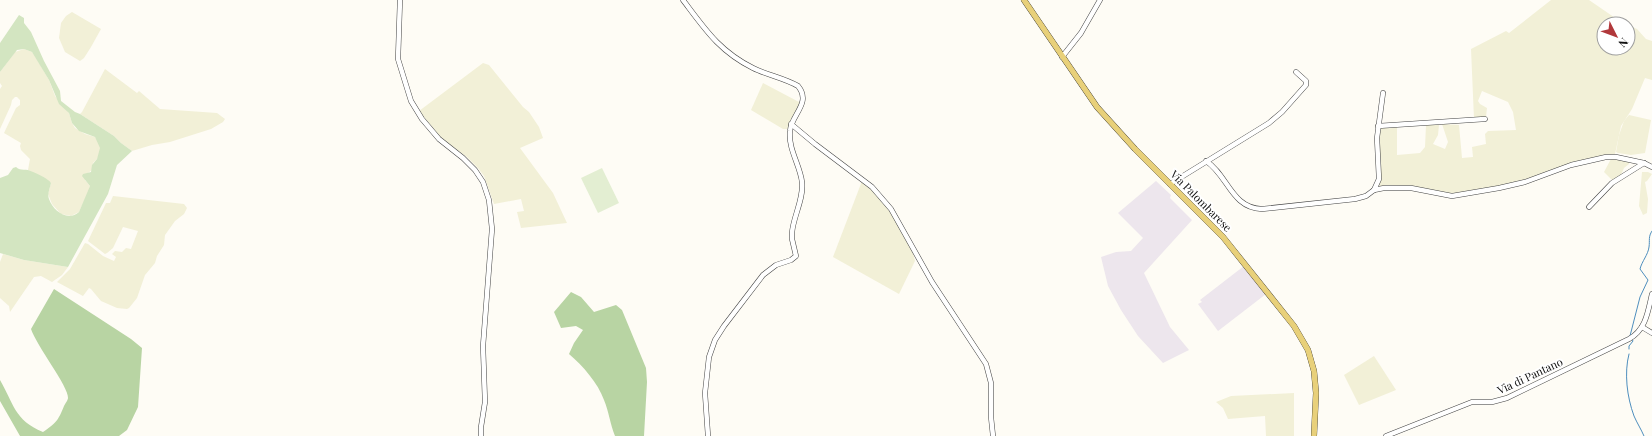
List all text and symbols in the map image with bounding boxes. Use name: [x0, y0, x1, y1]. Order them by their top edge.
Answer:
north arrow: [1596, 16, 1636, 56]
text: N: [1616, 35, 1632, 51]
street label: Via Palombarese: [1167, 166, 1236, 235]
street label: Via di Pantano: [1494, 354, 1565, 398]

